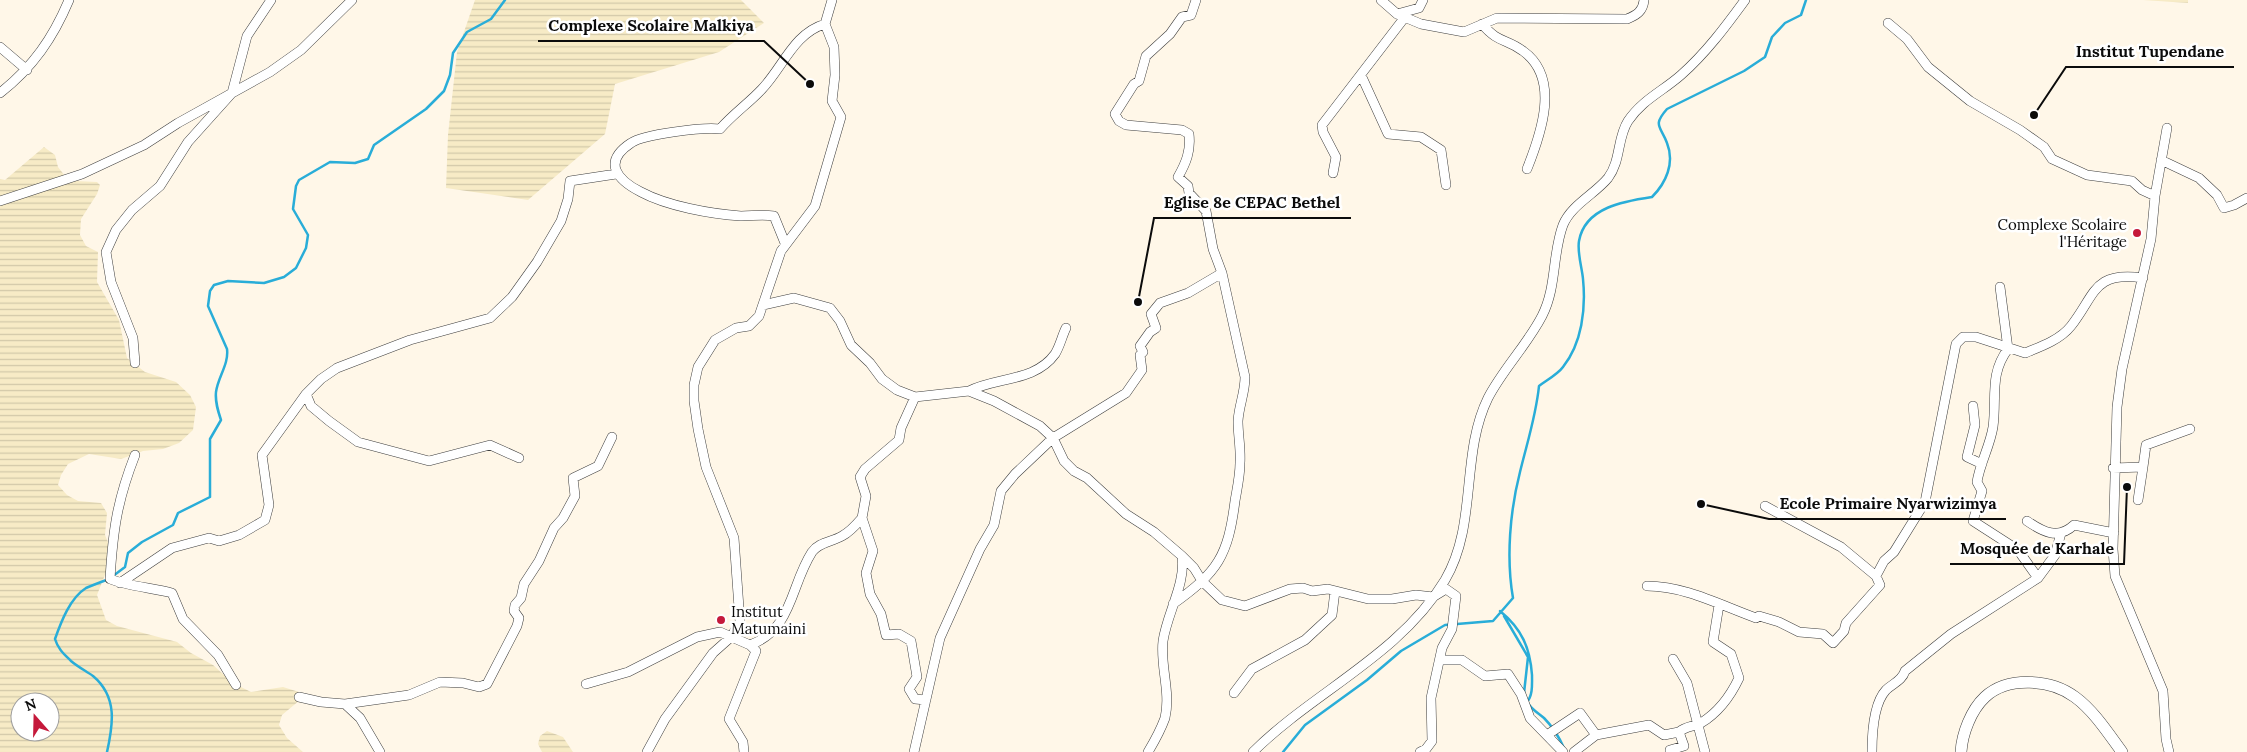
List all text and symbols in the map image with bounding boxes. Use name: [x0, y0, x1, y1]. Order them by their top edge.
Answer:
callout: Complexe Scolaire Malkiya: [538, 10, 764, 41]
text: Complexe Scolaire Malkiya: [548, 15, 754, 35]
callout: Institut Tupendane: [2066, 36, 2234, 67]
text: Institut Tupendane: [2076, 41, 2225, 61]
callout: Eglise 8e CEPAC Bethel: [1154, 187, 1351, 218]
text: Eglise 8e CEPAC Bethel: [1164, 192, 1340, 212]
place label: Complexe Scolaire l'Héritage: [1998, 215, 2127, 251]
marker: Complexe Scolaire l'Héritage: [2131, 227, 2143, 239]
callout: Ecole Primaire Nyarwizimya: [1769, 488, 2006, 519]
text: Ecole Primaire Nyarwizimya: [1779, 493, 1997, 513]
callout: Mosquée de Karhale: [1950, 533, 2124, 564]
text: Mosquée de Karhale: [1960, 538, 2114, 558]
place label: Institut Matumaini: [731, 602, 806, 638]
marker: Institut Matumaini: [715, 614, 727, 626]
north arrow: [10, 692, 60, 742]
text: N: [22, 694, 39, 715]

